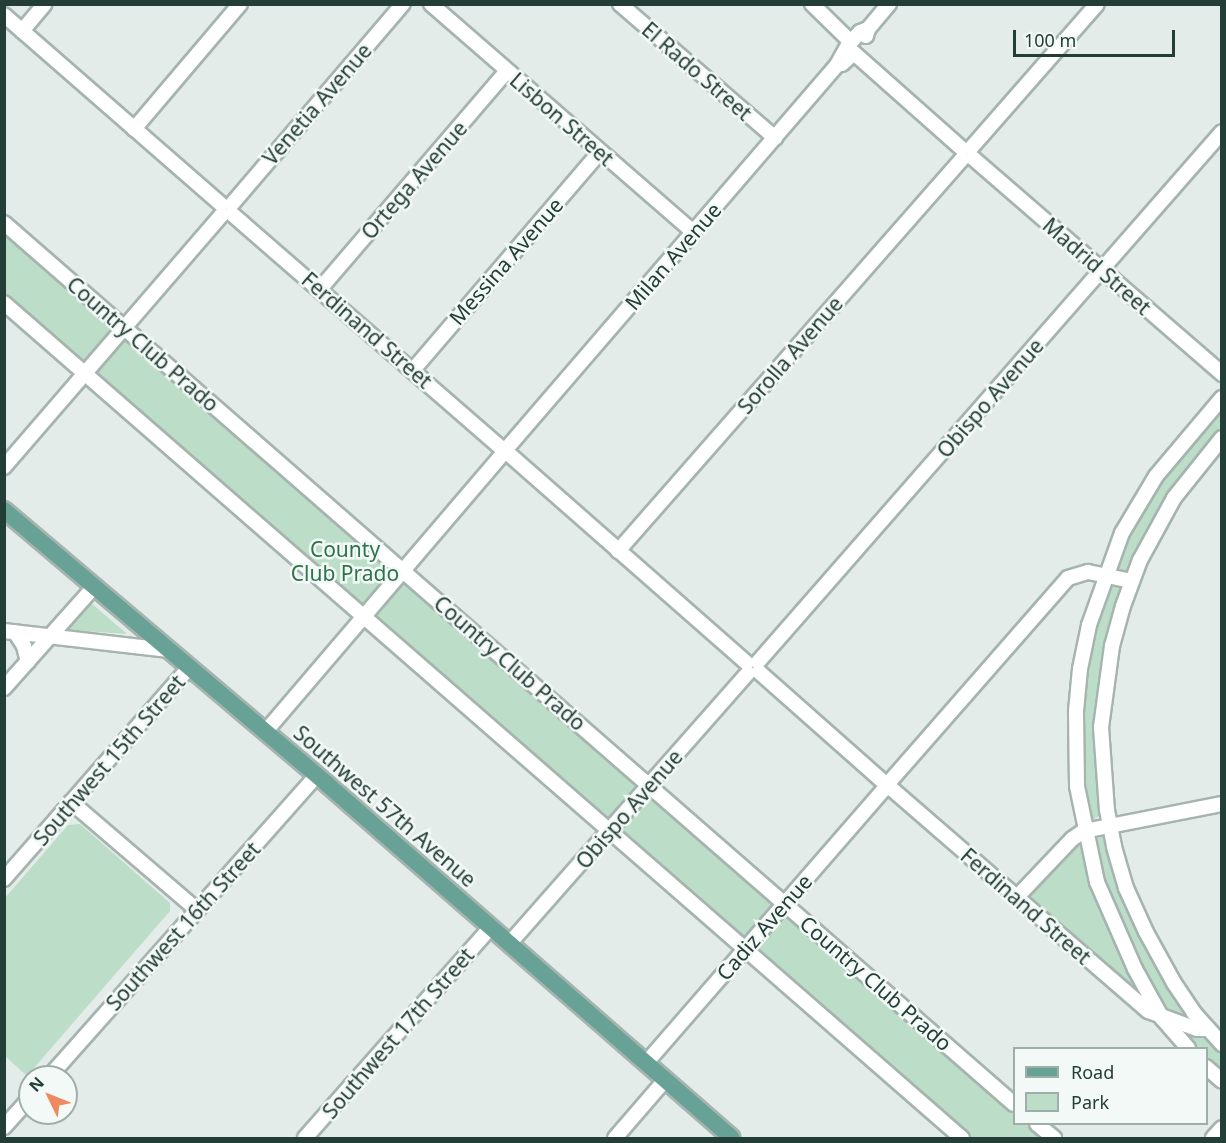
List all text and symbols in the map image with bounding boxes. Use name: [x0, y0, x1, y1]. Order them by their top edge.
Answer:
street label: El Rado Street: [637, 17, 757, 125]
scale bar: [1016, 18, 1178, 56]
text: 100 m: [1024, 28, 1076, 52]
street label: Venetia Avenue: [257, 38, 377, 170]
street label: Lisbon Street: [505, 67, 619, 171]
street label: Ortega Avenue: [356, 116, 472, 244]
street label: Messina Avenue: [444, 192, 568, 330]
street label: Milan Avenue: [620, 197, 726, 315]
street label: Madrid Street: [1038, 212, 1156, 320]
street label: Ferdinand Street: [297, 267, 437, 393]
street label: Country Club Prado: [62, 271, 224, 417]
street label: Sorolla Avenue: [732, 291, 848, 419]
street label: Obispo Avenue: [931, 333, 1049, 463]
park label: County Club Prado: [291, 536, 399, 586]
street label: Country Club Prado: [429, 590, 591, 736]
street label: Southwest 15th Street: [28, 670, 190, 850]
street label: Southwest 57th Avenue: [289, 720, 481, 892]
street label: Obispo Avenue: [570, 744, 688, 874]
street label: Southwest 16th Street: [101, 837, 265, 1015]
street label: Ferdinand Street: [956, 843, 1096, 969]
street label: Cadiz Avenue: [711, 869, 817, 985]
street label: Country Club Prado: [795, 910, 957, 1056]
street label: Southwest 17th Street: [317, 943, 479, 1123]
legend: [1013, 1047, 1208, 1125]
text: Road: [1071, 1060, 1114, 1084]
north arrow: [18, 1065, 78, 1125]
text: N: [24, 1072, 49, 1096]
text: Park: [1071, 1090, 1109, 1114]

